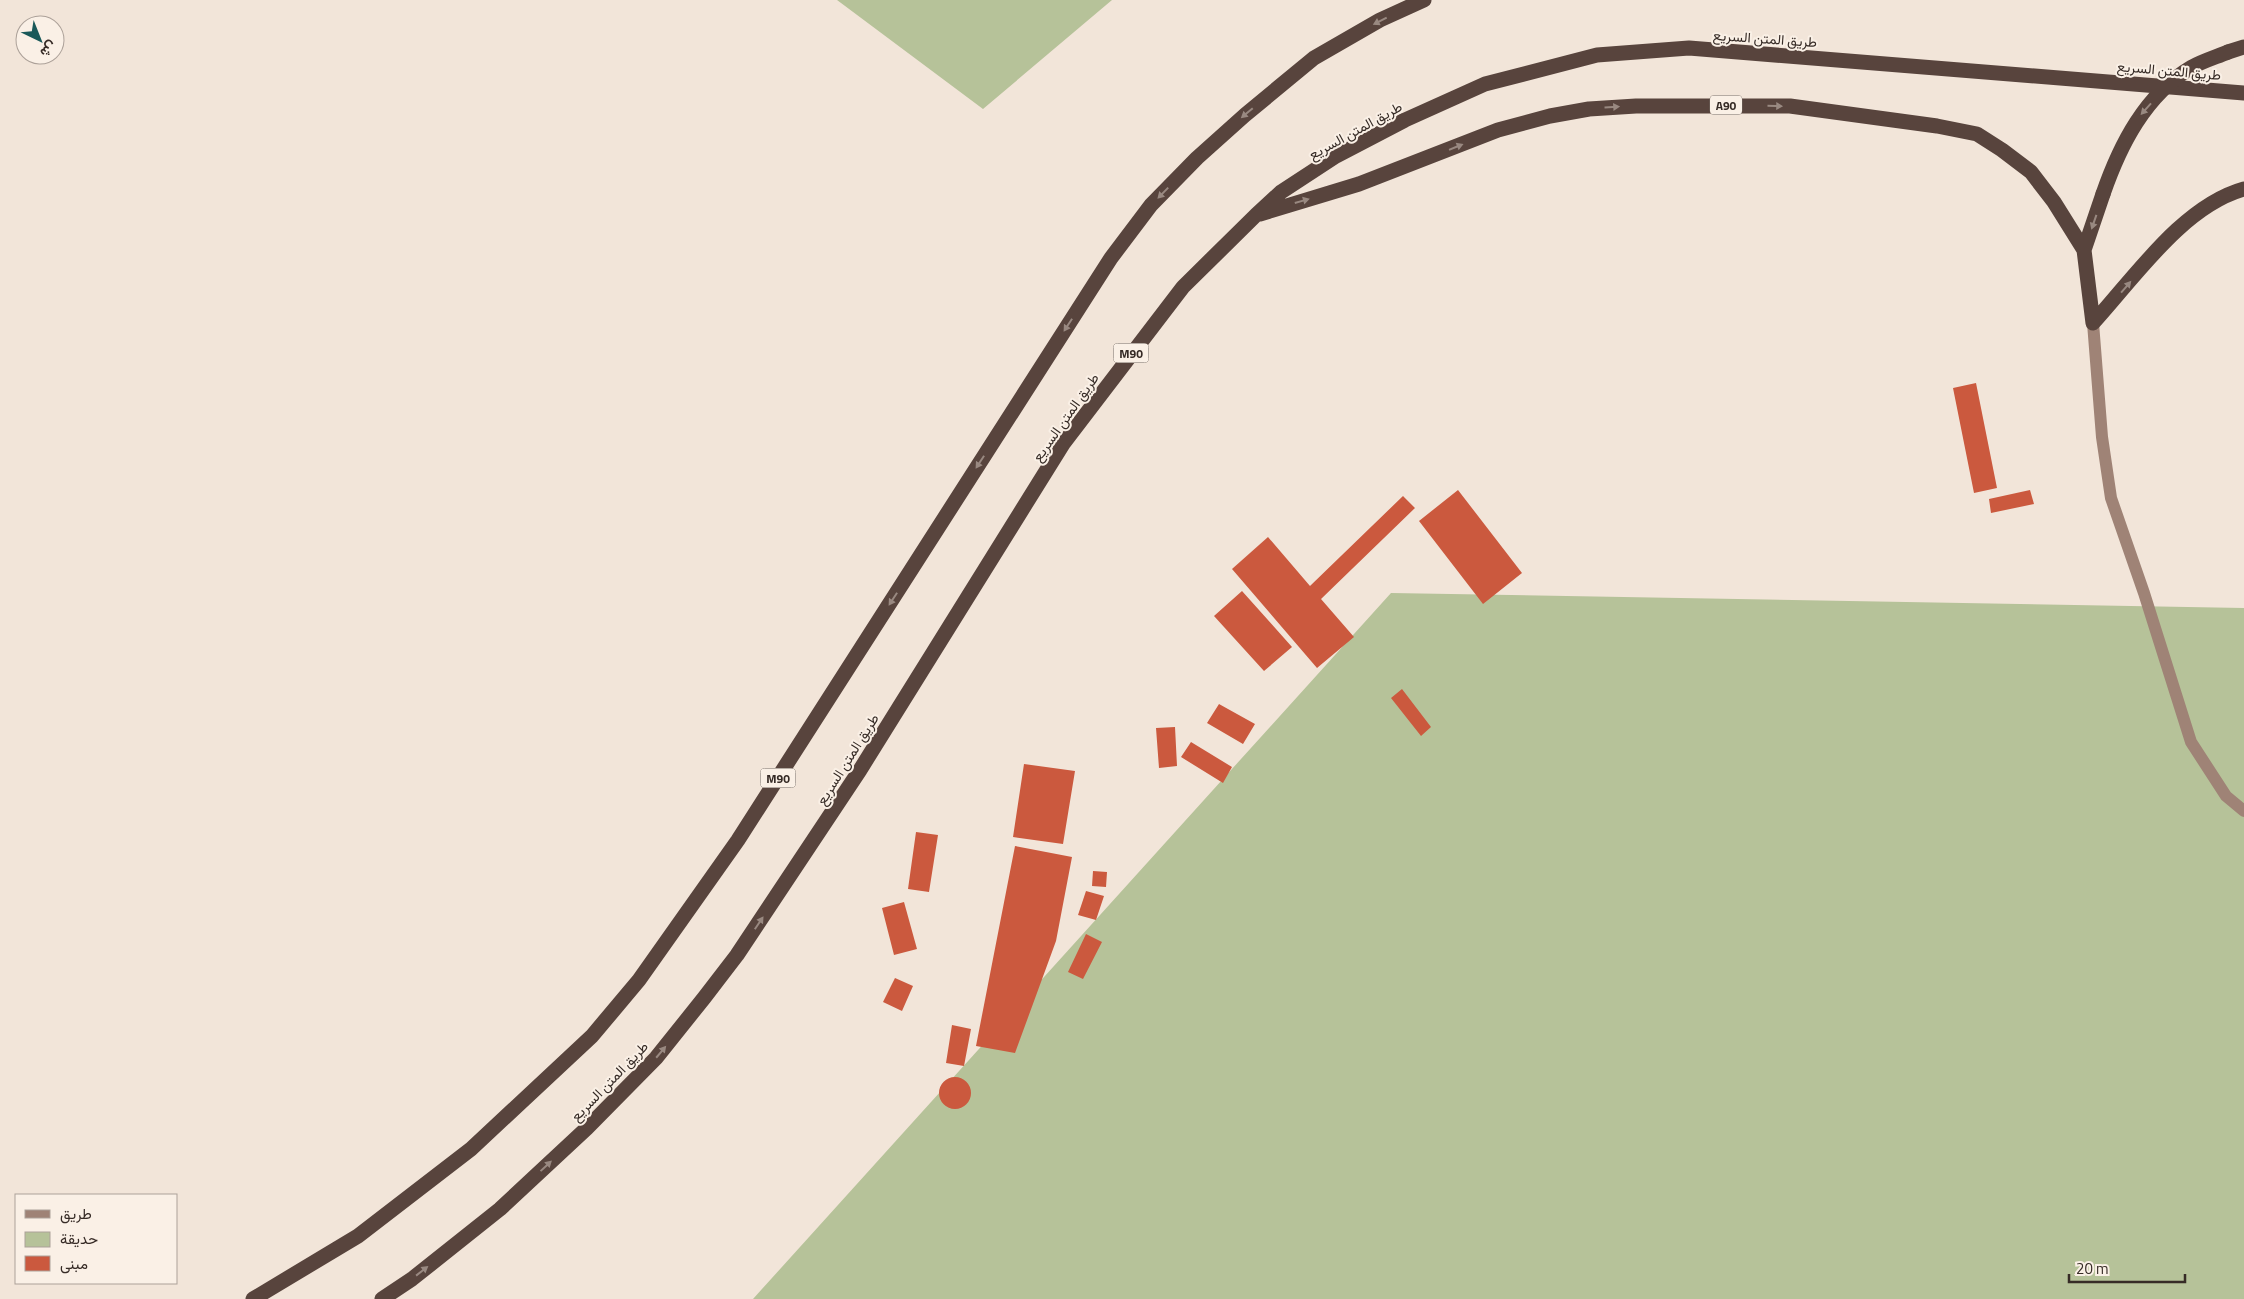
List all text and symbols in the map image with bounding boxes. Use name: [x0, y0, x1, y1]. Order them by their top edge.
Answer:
north arrow: [15, 15, 65, 65]
one-way arrow: [1373, 17, 1387, 25]
street label: طريق المتن السريع: [1712, 24, 1818, 53]
text: ش: [36, 36, 63, 63]
street label: طريق المتن السريع: [2116, 55, 2222, 86]
street label: طريق المتن السريع: [1304, 96, 1406, 165]
road number: A90: [1710, 96, 1742, 114]
one-way arrow: [1767, 102, 1783, 110]
one-way arrow: [1605, 103, 1621, 111]
one-way arrow: [2141, 103, 2152, 116]
one-way arrow: [1241, 108, 1254, 119]
one-way arrow: [1449, 143, 1463, 151]
one-way arrow: [1157, 187, 1169, 199]
one-way arrow: [1295, 197, 1310, 205]
one-way arrow: [2089, 215, 2097, 230]
one-way arrow: [2120, 281, 2132, 293]
one-way arrow: [1063, 318, 1073, 332]
road number: M90: [1114, 343, 1148, 362]
street label: طريق المتن السريع: [1026, 368, 1104, 466]
one-way arrow: [975, 455, 985, 468]
one-way arrow: [888, 592, 897, 605]
street label: طريق المتن السريع: [810, 709, 884, 809]
road number: M90: [760, 768, 796, 788]
one-way arrow: [754, 916, 764, 930]
street label: طريق المتن السريع: [565, 1036, 653, 1127]
one-way arrow: [655, 1046, 666, 1059]
one-way arrow: [539, 1160, 551, 1172]
legend: [15, 1194, 178, 1284]
text: طريق: [60, 1202, 92, 1225]
text: حديقة: [60, 1227, 98, 1250]
text: مبنى: [60, 1252, 88, 1275]
scale bar: [2069, 1252, 2185, 1284]
text: 20 m: [2076, 1257, 2109, 1280]
one-way arrow: [415, 1266, 428, 1277]

